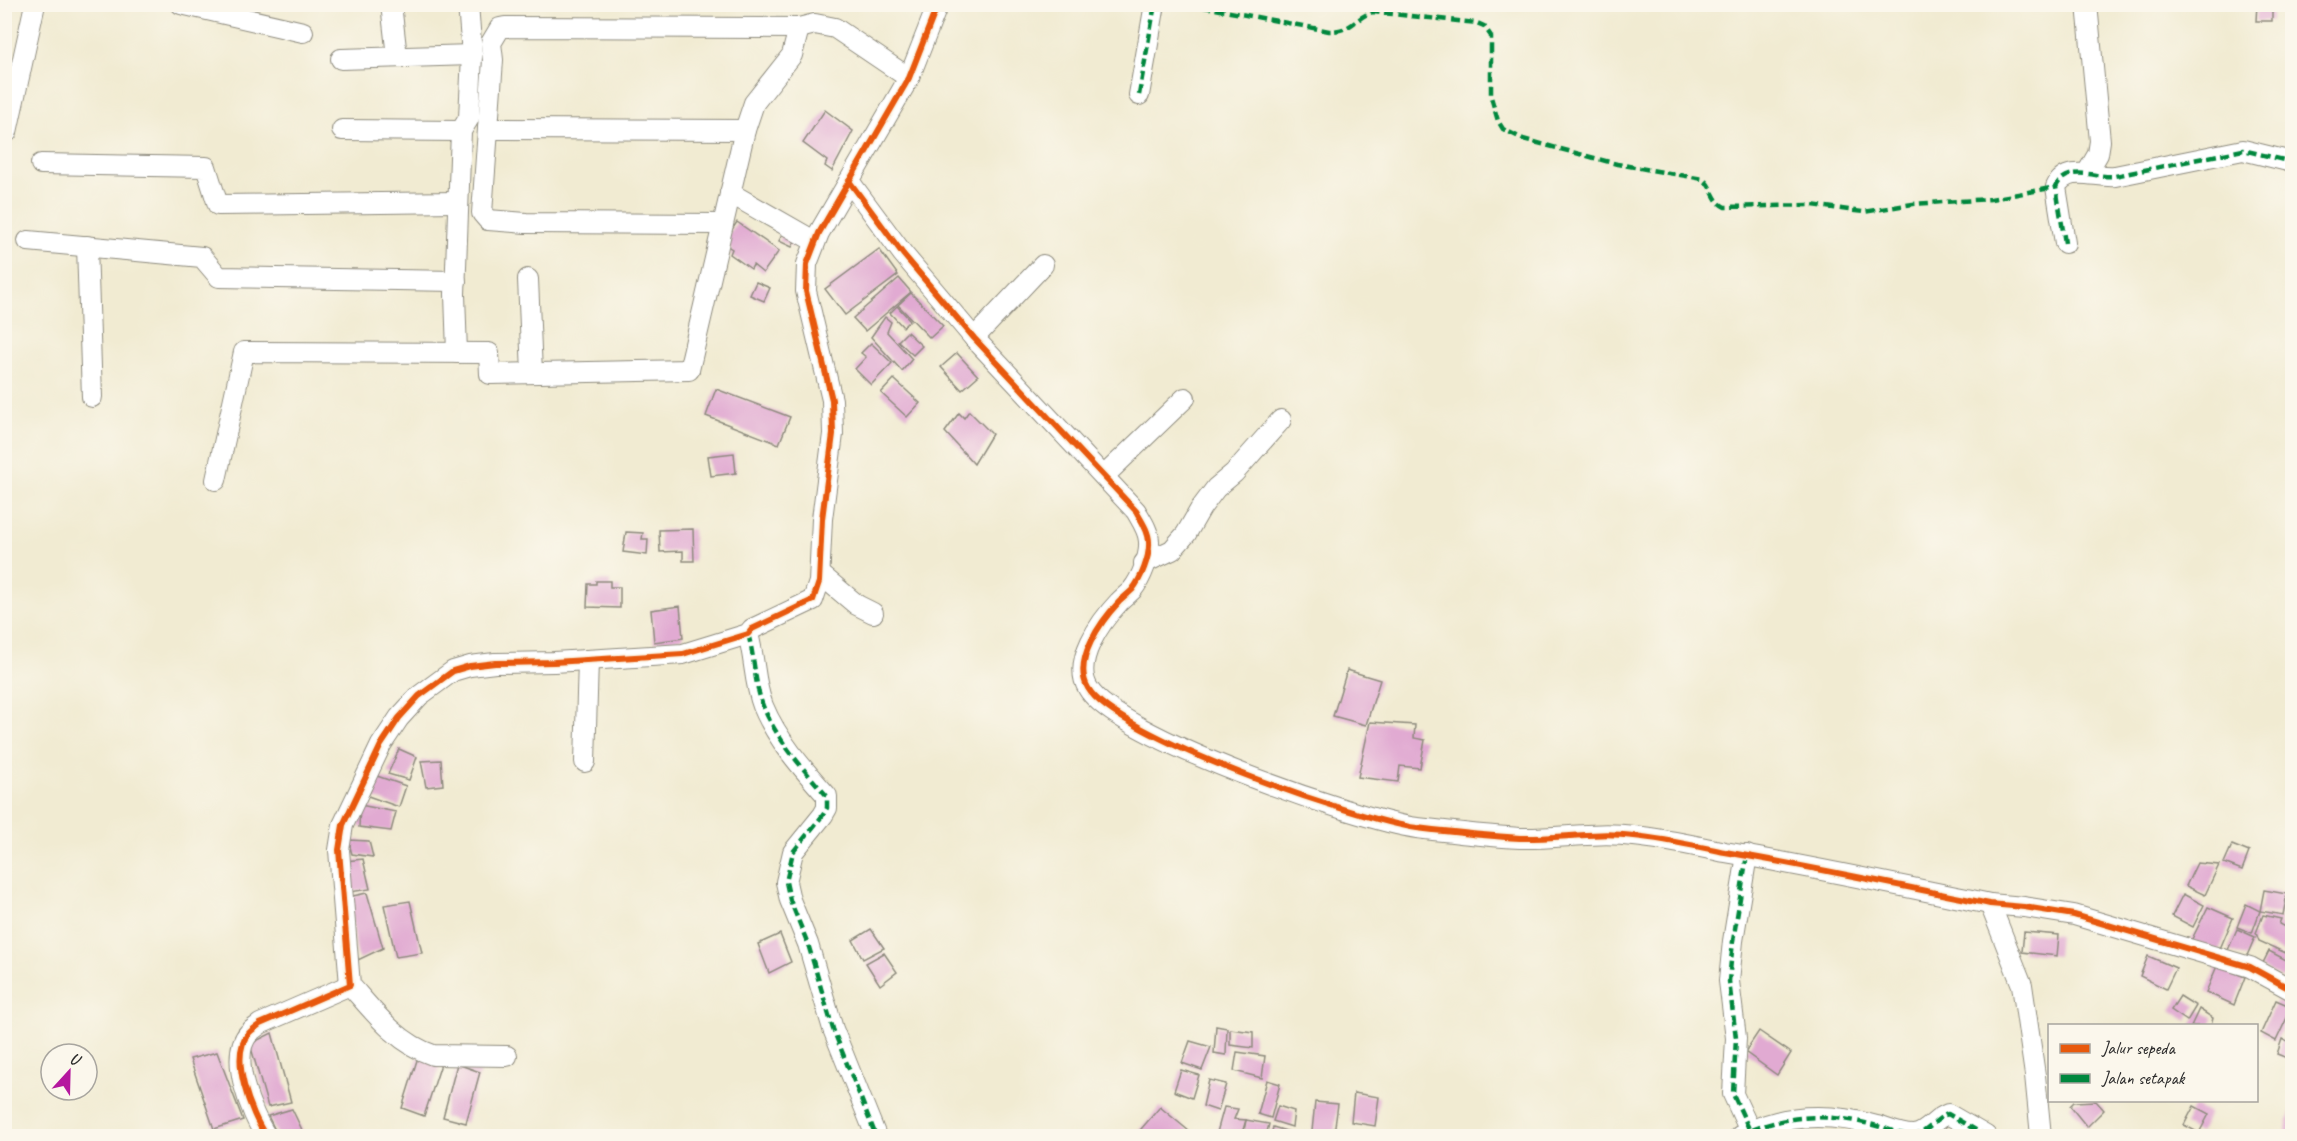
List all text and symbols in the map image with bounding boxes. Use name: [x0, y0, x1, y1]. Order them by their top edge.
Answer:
legend: [2048, 1024, 2258, 1102]
text: Jalur sepeda: [2101, 1037, 2176, 1059]
north arrow: [39, 1042, 99, 1102]
text: U: [67, 1048, 85, 1071]
text: Jalan setapak: [2101, 1067, 2186, 1089]

